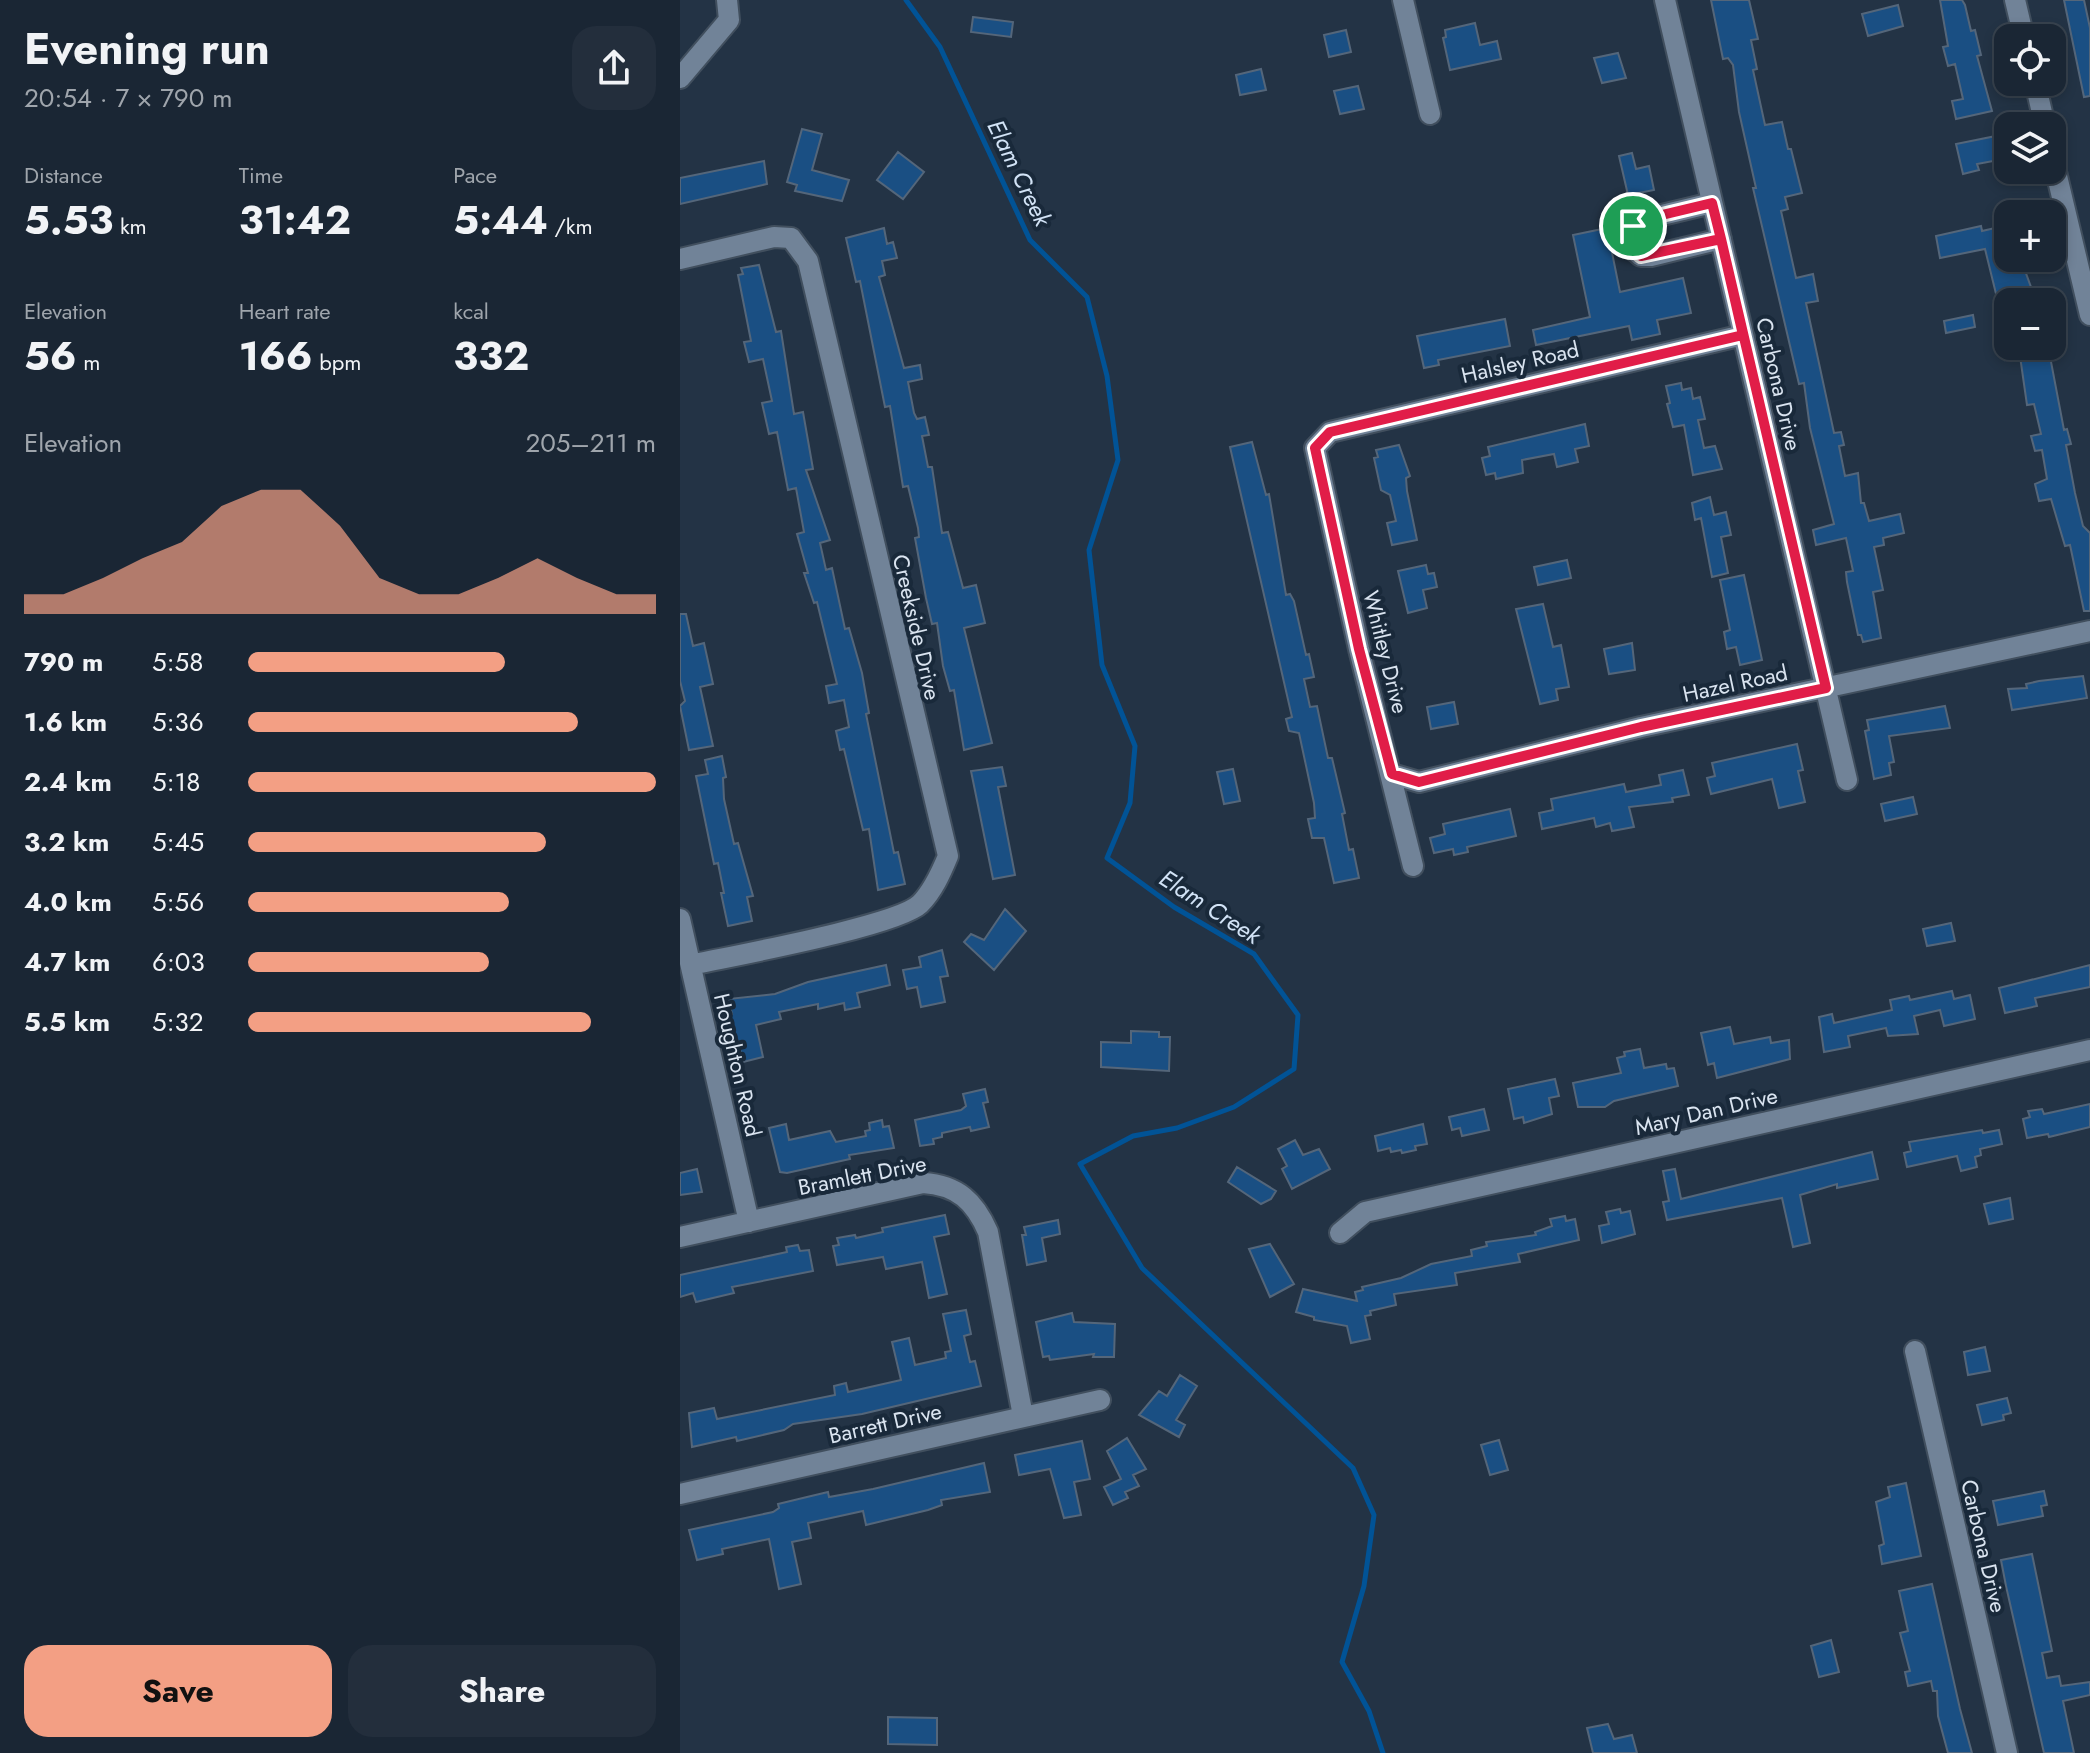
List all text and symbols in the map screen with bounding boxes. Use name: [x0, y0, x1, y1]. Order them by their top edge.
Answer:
text: Evening run: [24, 17, 270, 81]
map controls: [1994, 24, 2066, 360]
button: locate: [1994, 24, 2066, 96]
button: share: [572, 26, 656, 110]
text: 20:54 · 7 × 790 m: [24, 79, 232, 117]
button: layers: [1994, 112, 2066, 184]
water label: Elam Creek: [979, 114, 1061, 234]
text: Distance: [24, 159, 103, 191]
text: Time: [239, 159, 283, 191]
text: Pace: [453, 159, 497, 191]
text: 5.53: [24, 191, 113, 249]
text: 31:42: [239, 191, 351, 249]
text: 5:44: [453, 191, 548, 249]
pin: [1599, 192, 1667, 260]
button: +: [1994, 200, 2066, 272]
icon: arrive: [1611, 204, 1655, 248]
text: km: [113, 210, 147, 242]
text: /km: [548, 210, 593, 242]
button: −: [1994, 288, 2066, 360]
text: Elevation: [24, 295, 107, 327]
text: Heart rate: [239, 295, 330, 327]
text: kcal: [453, 295, 489, 327]
street label: Carbona Drive: [1748, 314, 1810, 454]
text: 56: [24, 327, 77, 385]
text: 166: [239, 327, 313, 385]
text: 332: [453, 327, 529, 385]
street label: Halsley Road: [1458, 333, 1582, 391]
text: m: [77, 346, 100, 378]
text: bpm: [313, 346, 361, 378]
text: Elevation: [24, 424, 122, 462]
text: 205–211 m: [525, 424, 656, 462]
street label: Creekside Drive: [885, 551, 949, 703]
street label: Whitley Drive: [1355, 587, 1417, 717]
text: 790 m: [24, 643, 103, 681]
text: 5:58: [152, 643, 203, 681]
street label: Hazel Road: [1680, 656, 1790, 710]
text: 1.6 km: [24, 703, 107, 741]
text: 5:36: [152, 703, 204, 741]
text: 2.4 km: [24, 763, 112, 801]
text: 5:18: [152, 763, 200, 801]
text: 3.2 km: [24, 823, 109, 861]
text: 5:45: [152, 823, 204, 861]
water label: Elam Creek: [1153, 861, 1269, 953]
text: 4.0 km: [24, 883, 112, 921]
text: 5:56: [152, 883, 204, 921]
text: 4.7 km: [24, 943, 110, 981]
text: 6:03: [152, 943, 205, 981]
street label: Houghton Road: [706, 990, 770, 1140]
text: 5.5 km: [24, 1003, 110, 1041]
text: 5:32: [152, 1003, 203, 1041]
street label: Mary Dan Drive: [1632, 1079, 1780, 1143]
street label: Bramlett Drive: [795, 1147, 929, 1203]
street label: Barrett Drive: [825, 1394, 945, 1452]
street label: Carbona Drive: [1953, 1476, 2015, 1616]
button: Save: [24, 1645, 332, 1737]
button: Share: [348, 1645, 656, 1737]

